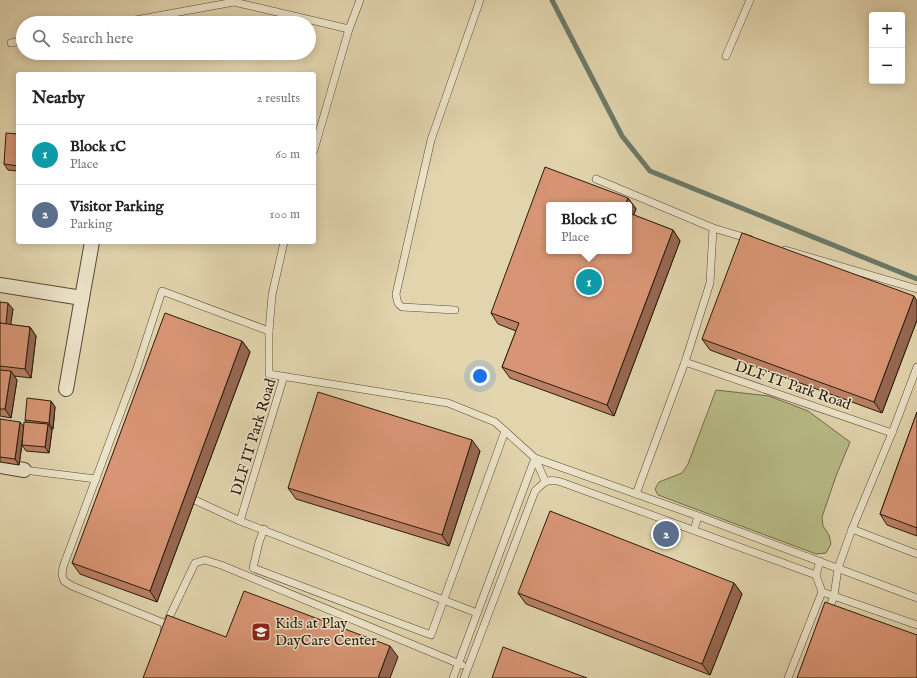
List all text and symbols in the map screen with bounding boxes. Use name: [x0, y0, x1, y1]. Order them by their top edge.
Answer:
map controls: [869, 12, 905, 84]
button: +: [869, 12, 905, 48]
search box: [16, 16, 316, 60]
icon: search: [30, 27, 52, 49]
text: Search here: [62, 29, 133, 48]
button: −: [869, 48, 905, 84]
text: Nearby: [32, 88, 85, 109]
text: 2 results: [256, 90, 300, 107]
text: Block 1C: [70, 137, 126, 156]
text: 1: [43, 146, 47, 163]
text: 60 m: [275, 146, 300, 163]
text: Place: [70, 156, 98, 173]
text: Visitor Parking: [70, 197, 164, 216]
popup: [546, 202, 632, 254]
text: 2: [42, 206, 48, 223]
text: 100 m: [270, 206, 300, 223]
text: Block 1C: [561, 210, 617, 229]
text: Parking: [70, 216, 112, 233]
text: Place: [561, 229, 589, 246]
pin: 1: [576, 267, 602, 297]
street label: DLF IT Park Road: [732, 357, 854, 415]
your location: [470, 366, 490, 386]
street label: DLF IT Park Road: [227, 375, 281, 498]
pin: 2: [653, 519, 679, 549]
place label: Kids at Play DayCare Center: [275, 614, 377, 650]
school or university icon: Kids at Play DayCare Center: [250, 621, 272, 643]

